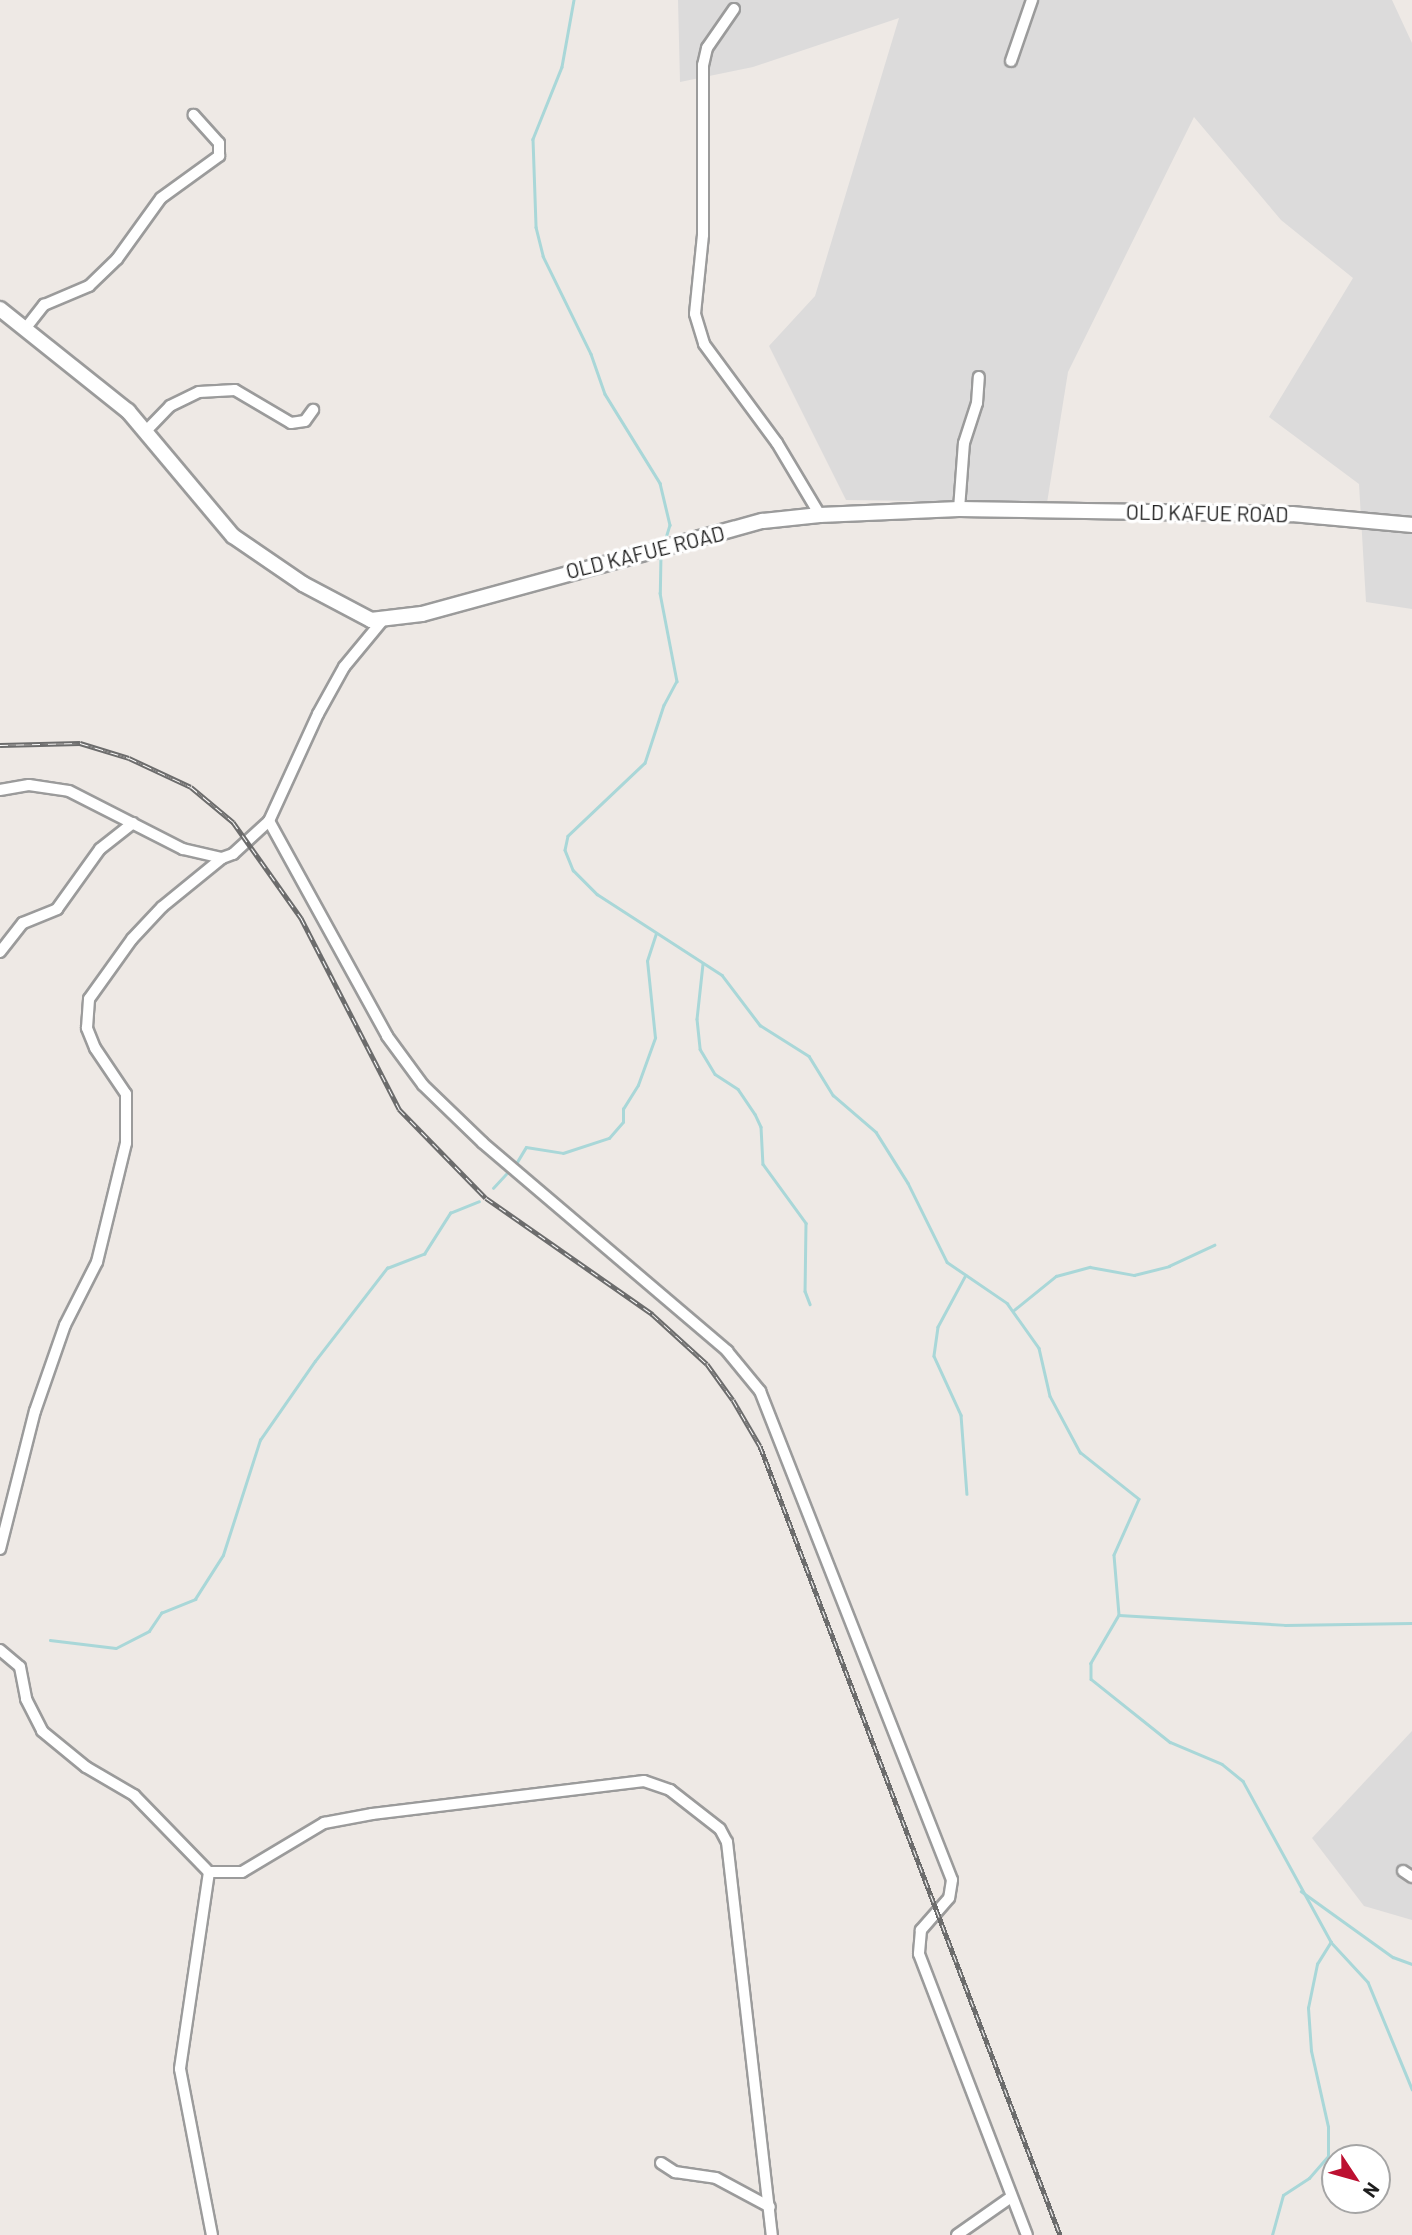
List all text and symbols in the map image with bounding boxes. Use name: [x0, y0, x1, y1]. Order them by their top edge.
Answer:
street label: OLD KAFUE ROAD: [1126, 499, 1288, 527]
street label: OLD KAFUE ROAD: [563, 520, 727, 584]
north arrow: [1321, 2144, 1391, 2214]
text: N: [1359, 2179, 1385, 2202]

